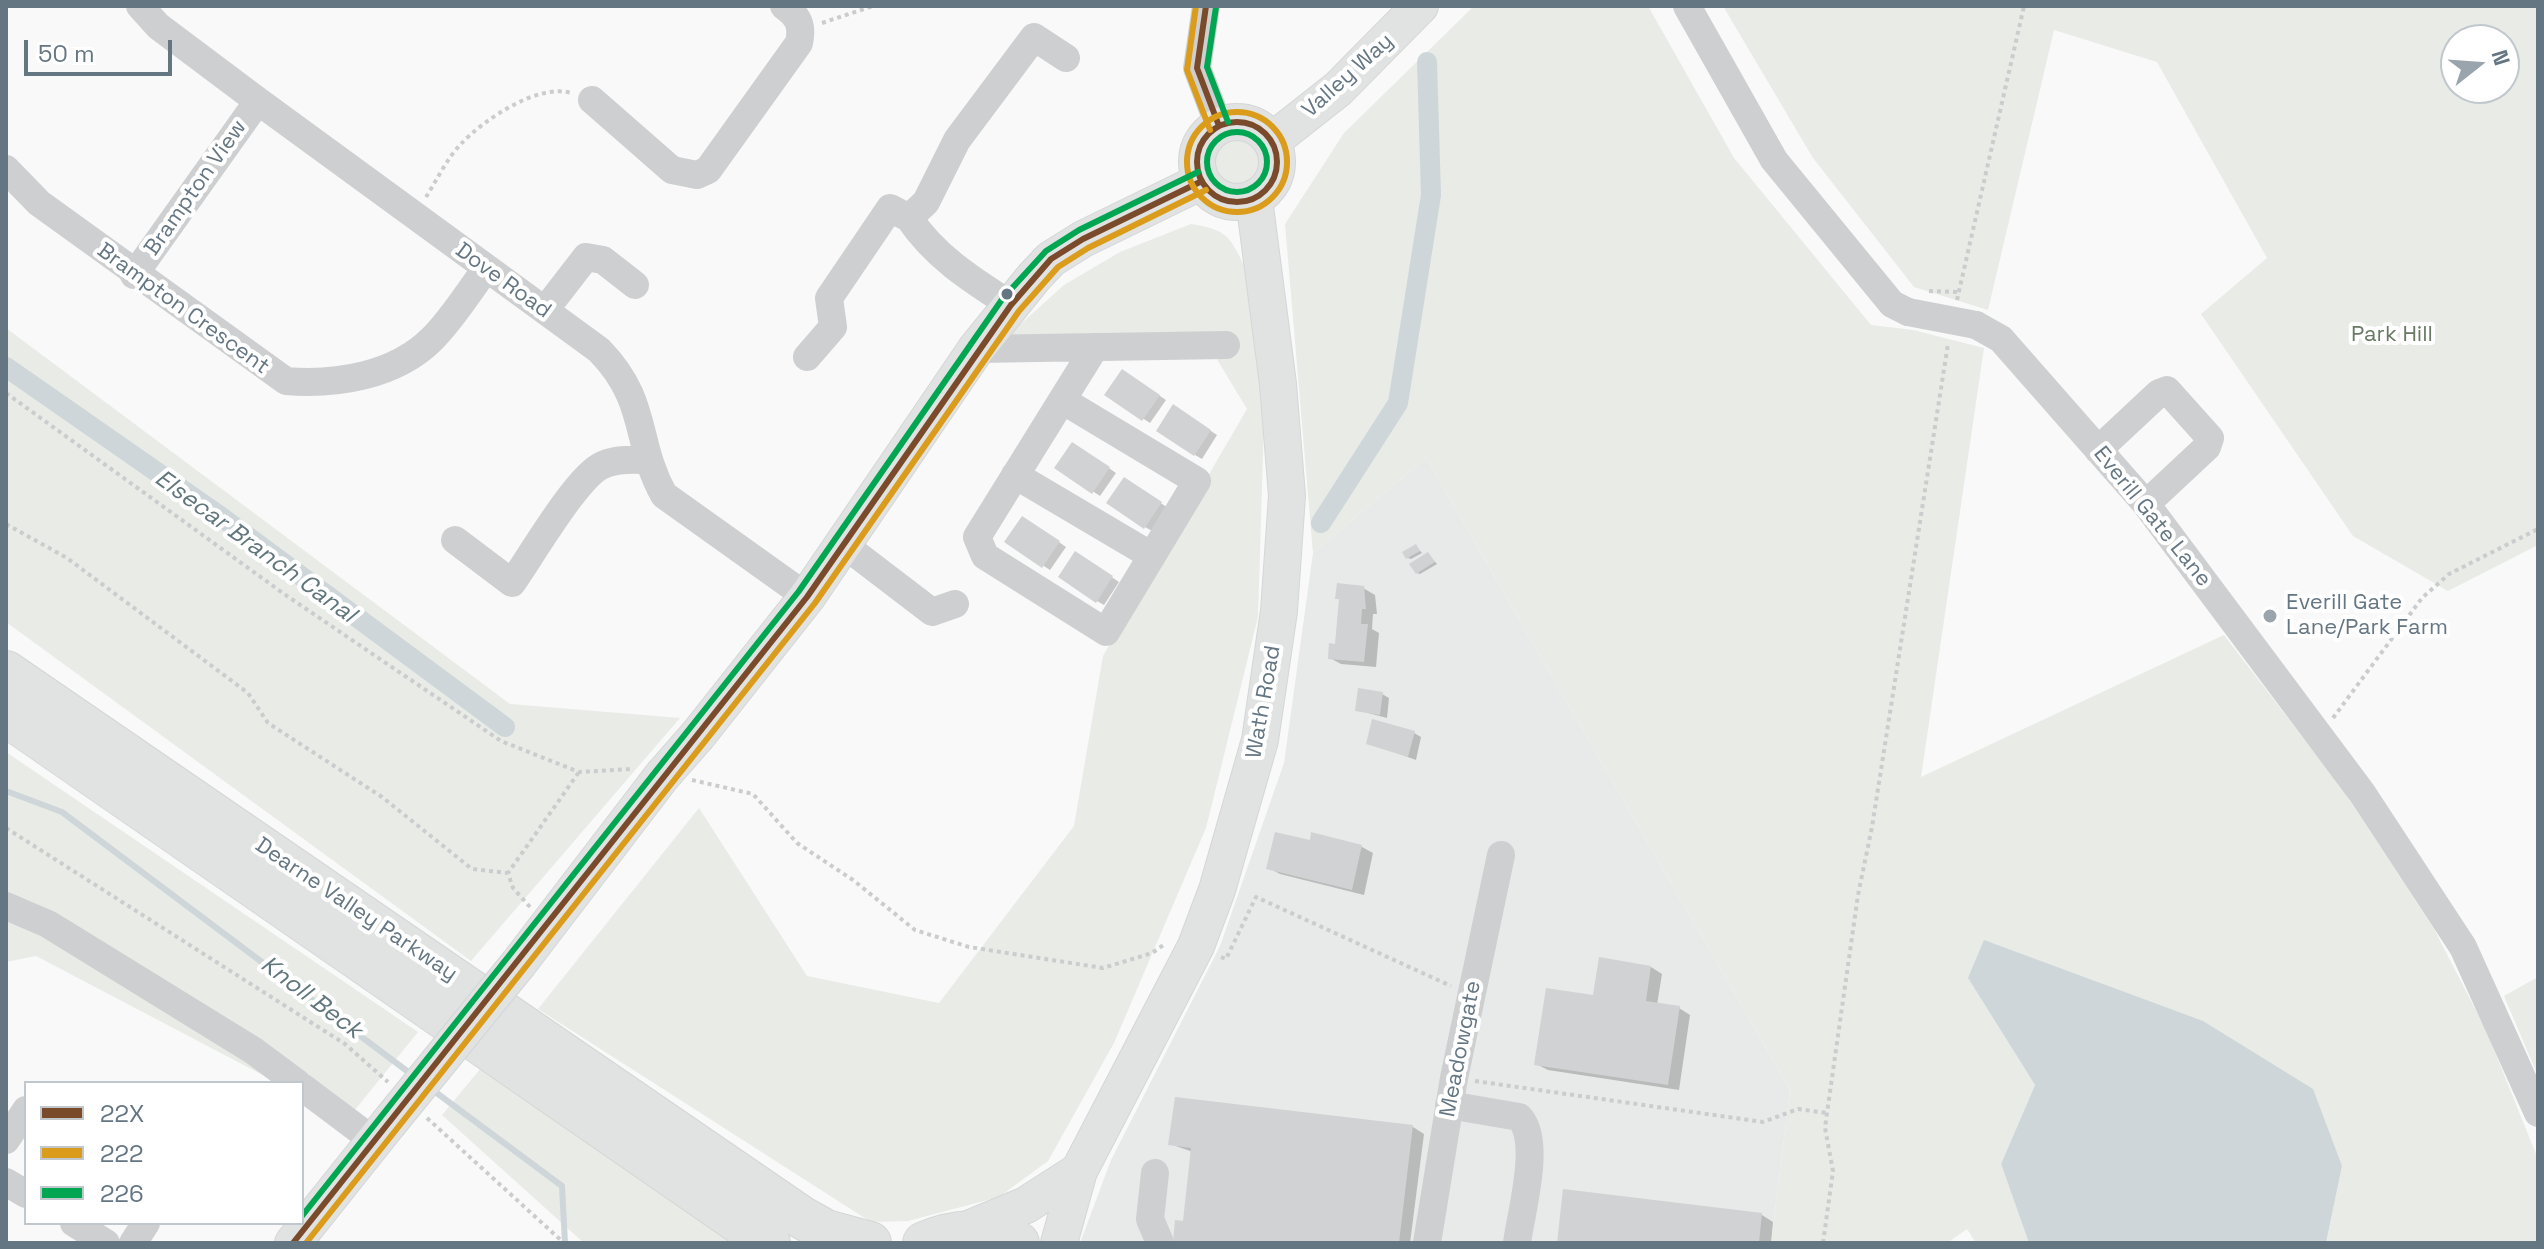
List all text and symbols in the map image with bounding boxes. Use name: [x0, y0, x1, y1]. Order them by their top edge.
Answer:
scale bar: [28, 24, 176, 74]
north arrow: [2440, 24, 2520, 104]
street label: Valley Way: [1297, 28, 1399, 124]
text: 50 m: [38, 38, 95, 69]
text: N: [2485, 46, 2517, 69]
street label: Brampton View: [139, 115, 253, 261]
street label: Dove Road: [450, 237, 556, 325]
street label: Brampton Crescent: [92, 238, 274, 380]
unlabelled marker: [999, 286, 1015, 302]
park label: Park Hill: [2351, 322, 2433, 348]
street label: Everill Gate Lane: [2087, 441, 2217, 593]
water label: Elsecar Branch Canal: [149, 464, 361, 630]
place label: Everill Gate Lane/Park Farm: [2286, 590, 2448, 642]
marker: Everill Gate Lane/Park Farm: [2261, 607, 2279, 625]
street label: Wath Road: [1241, 643, 1287, 761]
street label: Dearne Valley Parkway: [250, 832, 462, 988]
water label: Knoll Beck: [255, 951, 367, 1045]
street label: Meadowgate: [1435, 979, 1487, 1119]
legend: [24, 1081, 304, 1225]
text: 22X: [100, 1098, 144, 1129]
text: 222: [100, 1138, 143, 1169]
text: 226: [100, 1178, 144, 1209]

